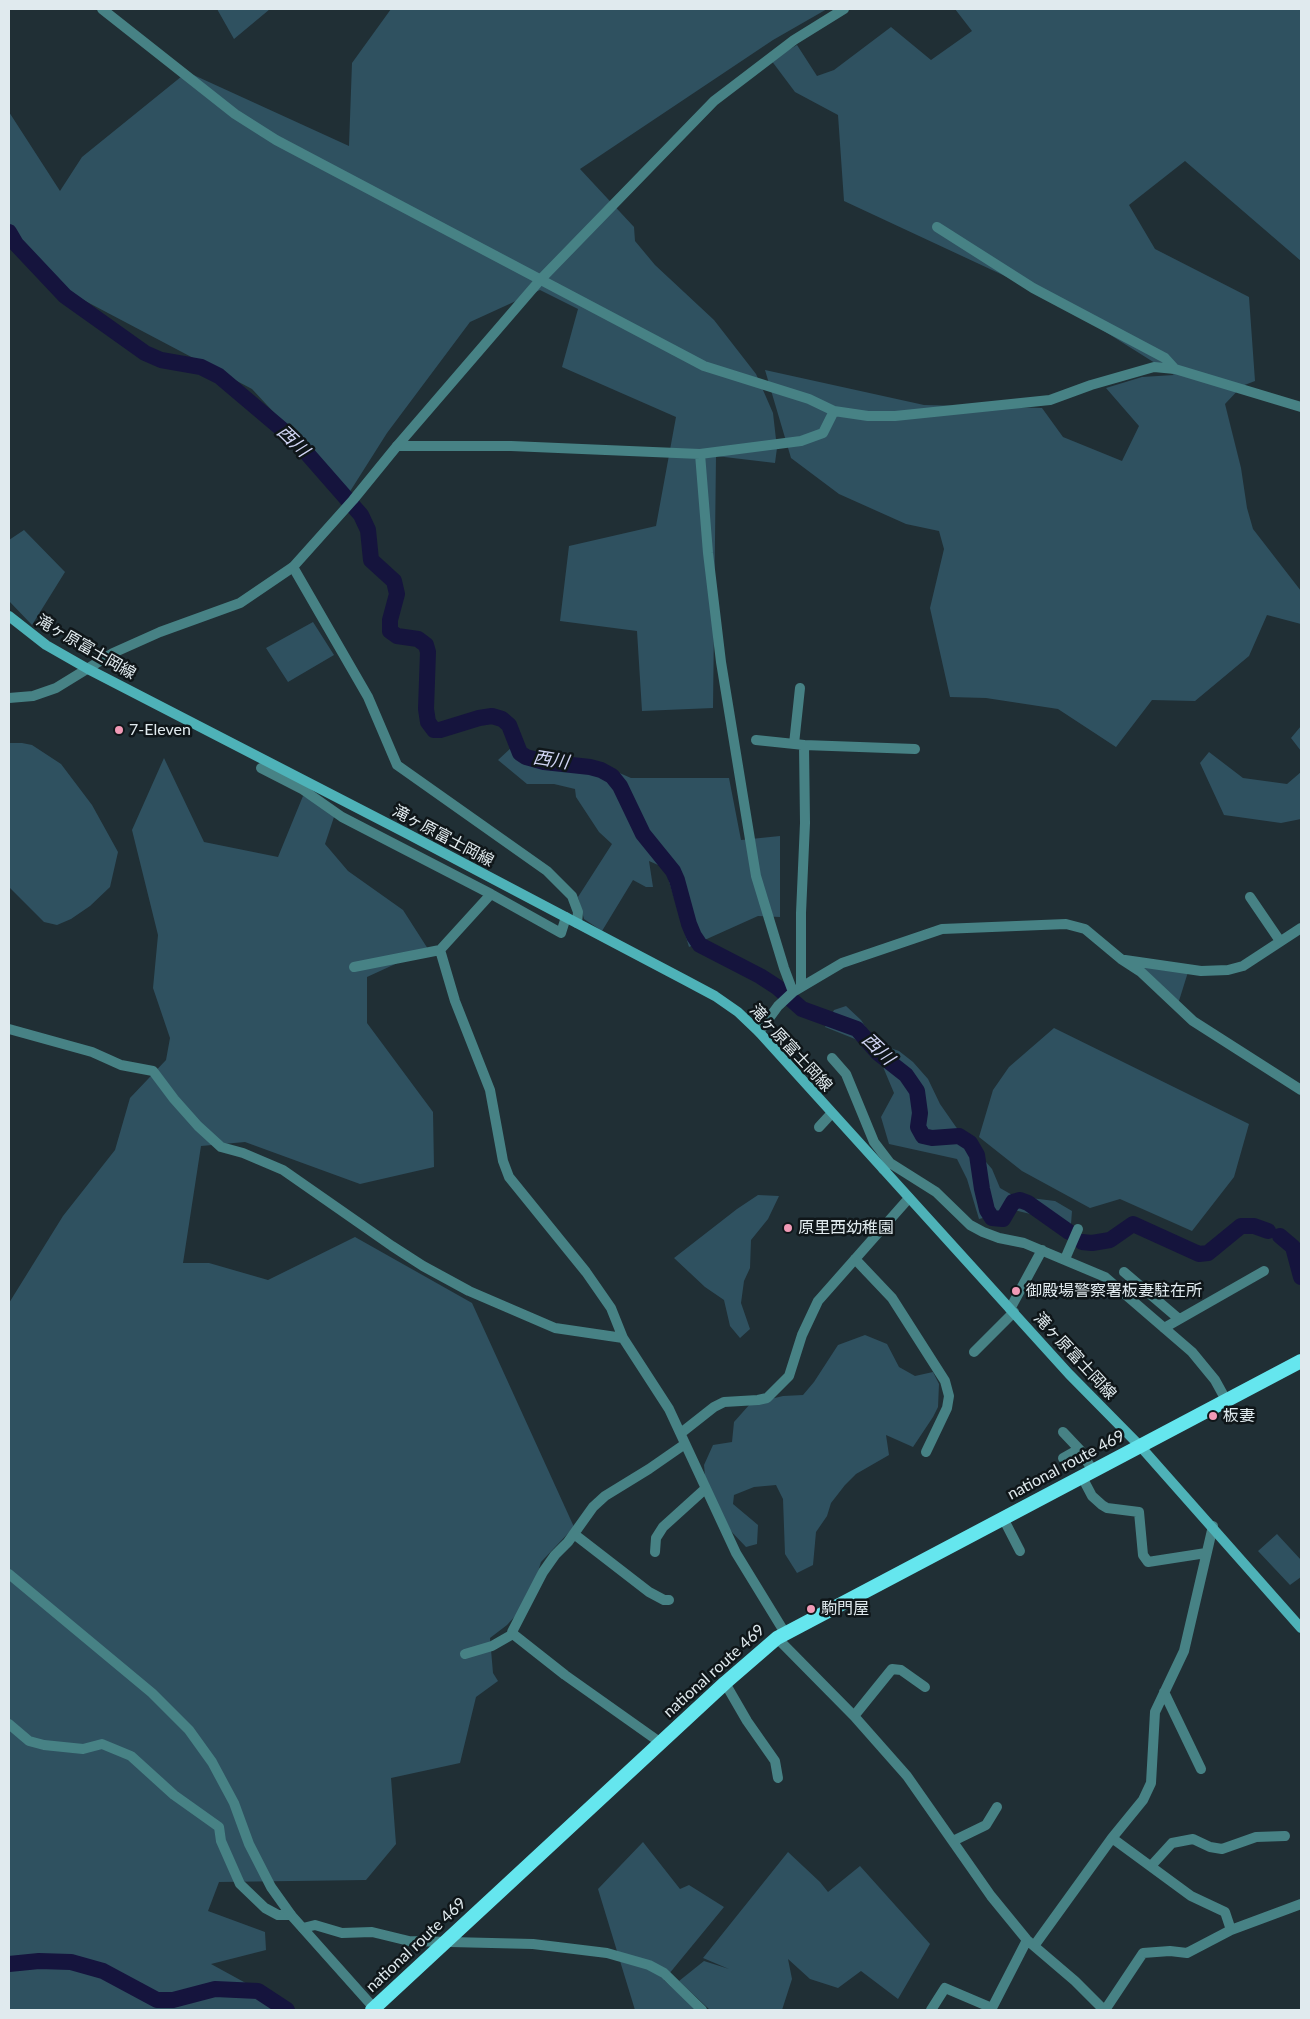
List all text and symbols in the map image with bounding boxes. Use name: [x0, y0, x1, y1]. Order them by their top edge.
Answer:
water label: 西川: [273, 421, 313, 461]
street label: 滝ヶ原富士岡線: [33, 611, 139, 683]
place label: 7-Eleven: [129, 720, 191, 740]
marker: 7-Eleven: [113, 724, 125, 736]
water label: 西川: [532, 747, 570, 773]
street label: 滝ヶ原富士岡線: [389, 801, 497, 871]
street label: 滝ヶ原富士岡線: [746, 1000, 836, 1096]
water label: 西川: [858, 1029, 898, 1069]
place label: 原里西幼稚園: [798, 1218, 894, 1238]
marker: 原里西幼稚園: [782, 1222, 794, 1234]
place label: 御殿場警察署板妻駐在所: [1026, 1281, 1202, 1301]
marker: 御殿場警察署板妻駐在所: [1010, 1285, 1022, 1297]
street label: 滝ヶ原富士岡線: [1030, 1308, 1120, 1404]
place label: 板妻: [1223, 1406, 1255, 1426]
marker: 板妻: [1207, 1410, 1219, 1422]
street label: national route 469: [1004, 1426, 1128, 1504]
place label: 駒門屋: [821, 1599, 869, 1619]
marker: 駒門屋: [805, 1603, 817, 1615]
street label: national route 469: [659, 1620, 769, 1722]
street label: national route 469: [362, 1894, 470, 1996]

